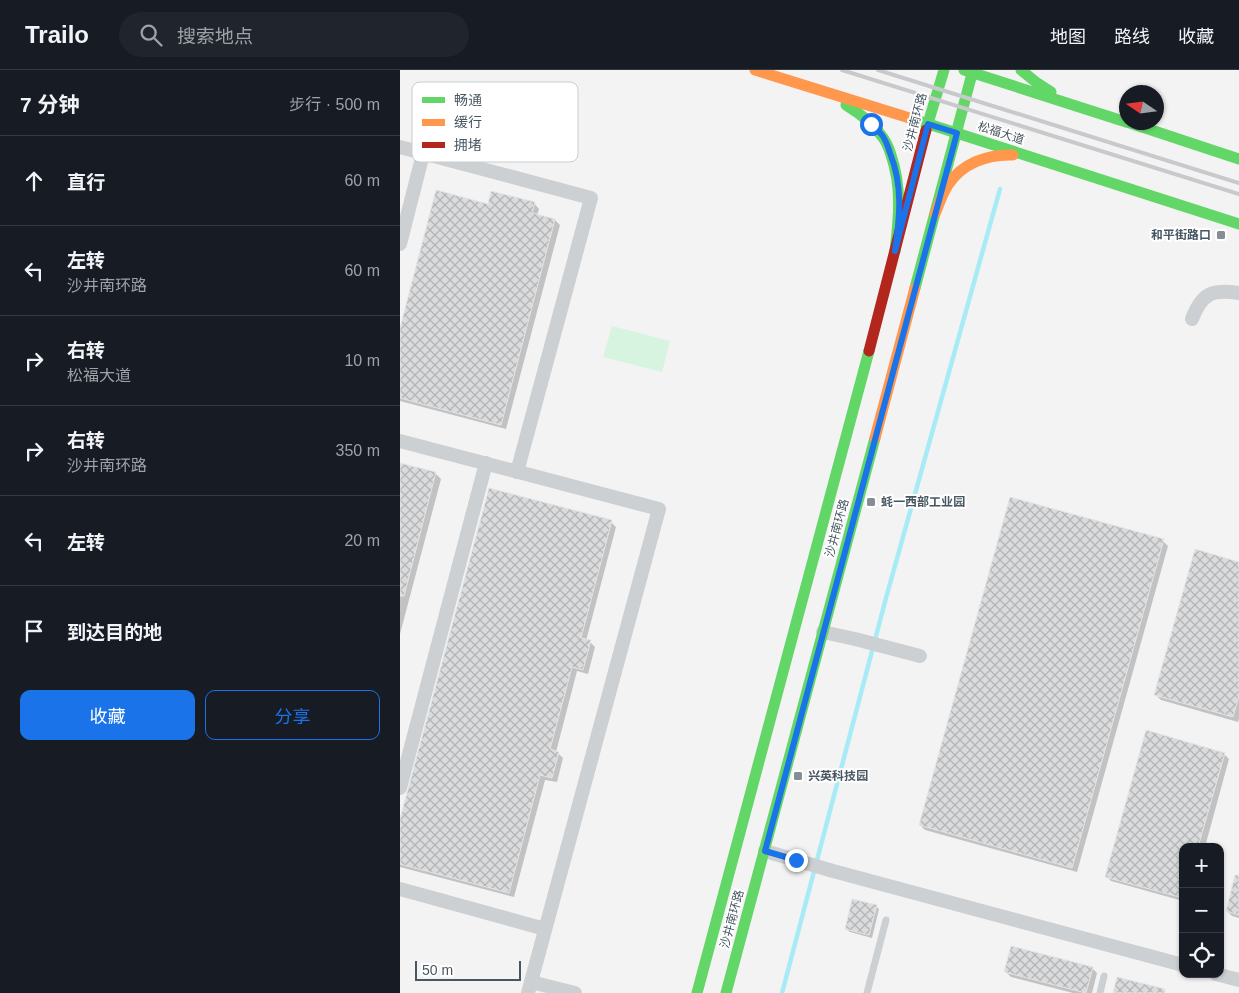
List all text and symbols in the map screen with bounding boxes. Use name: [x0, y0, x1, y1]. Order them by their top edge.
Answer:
search box: [119, 12, 469, 57]
text: Trailo: [25, 21, 89, 48]
icon: search: [137, 21, 165, 49]
text: 搜索地点: [177, 26, 253, 47]
text: 地图: [1050, 27, 1086, 47]
text: 路线: [1114, 27, 1150, 47]
text: 收藏: [1178, 27, 1214, 47]
legend: [412, 82, 578, 162]
north arrow: [1119, 85, 1164, 130]
street label: 沙井南环路: [900, 91, 930, 153]
text: 畅通: [454, 92, 482, 108]
text: 7 分钟: [20, 93, 80, 116]
text: 步行 · 500 m: [289, 96, 380, 113]
route start: [860, 113, 883, 136]
text: 缓行: [454, 114, 482, 130]
street label: 松福大道: [976, 119, 1026, 147]
text: 拥堵: [454, 137, 482, 153]
icon: ahead: [20, 167, 48, 195]
text: 直行: [67, 172, 105, 193]
text: 60 m: [344, 172, 380, 189]
place label: 和平街路口: [1151, 228, 1211, 242]
marker: 和平街路口: [1215, 229, 1227, 241]
text: 左转: [67, 250, 105, 271]
icon: left: [20, 257, 48, 285]
text: 60 m: [344, 262, 380, 279]
text: 沙井南环路: [67, 277, 147, 294]
text: 右转: [67, 340, 105, 361]
icon: right: [20, 347, 48, 375]
text: 10 m: [344, 352, 380, 369]
text: 松福大道: [67, 367, 131, 384]
text: 右转: [67, 430, 105, 451]
icon: right: [20, 437, 48, 465]
text: 350 m: [336, 442, 380, 459]
text: 沙井南环路: [67, 457, 147, 474]
place label: 蚝一西部工业园: [881, 495, 965, 509]
marker: 蚝一西部工业园: [865, 496, 877, 508]
street label: 沙井南环路: [822, 497, 852, 559]
icon: left: [20, 527, 48, 555]
text: 左转: [67, 532, 105, 553]
text: 20 m: [344, 532, 380, 549]
icon: arrive: [20, 617, 48, 645]
text: 到达目的地: [67, 622, 162, 643]
button: 收藏: [20, 690, 195, 740]
button: 分享: [205, 690, 380, 740]
place label: 兴英科技园: [808, 769, 868, 783]
marker: 兴英科技园: [792, 770, 804, 782]
map controls: [1179, 843, 1224, 978]
button: +: [1179, 843, 1224, 888]
route end: [785, 849, 808, 872]
street label: 沙井南环路: [717, 888, 747, 950]
button: −: [1179, 888, 1224, 933]
button: locate: [1179, 933, 1224, 978]
scale bar: [415, 958, 521, 981]
text: 50 m: [422, 962, 453, 978]

